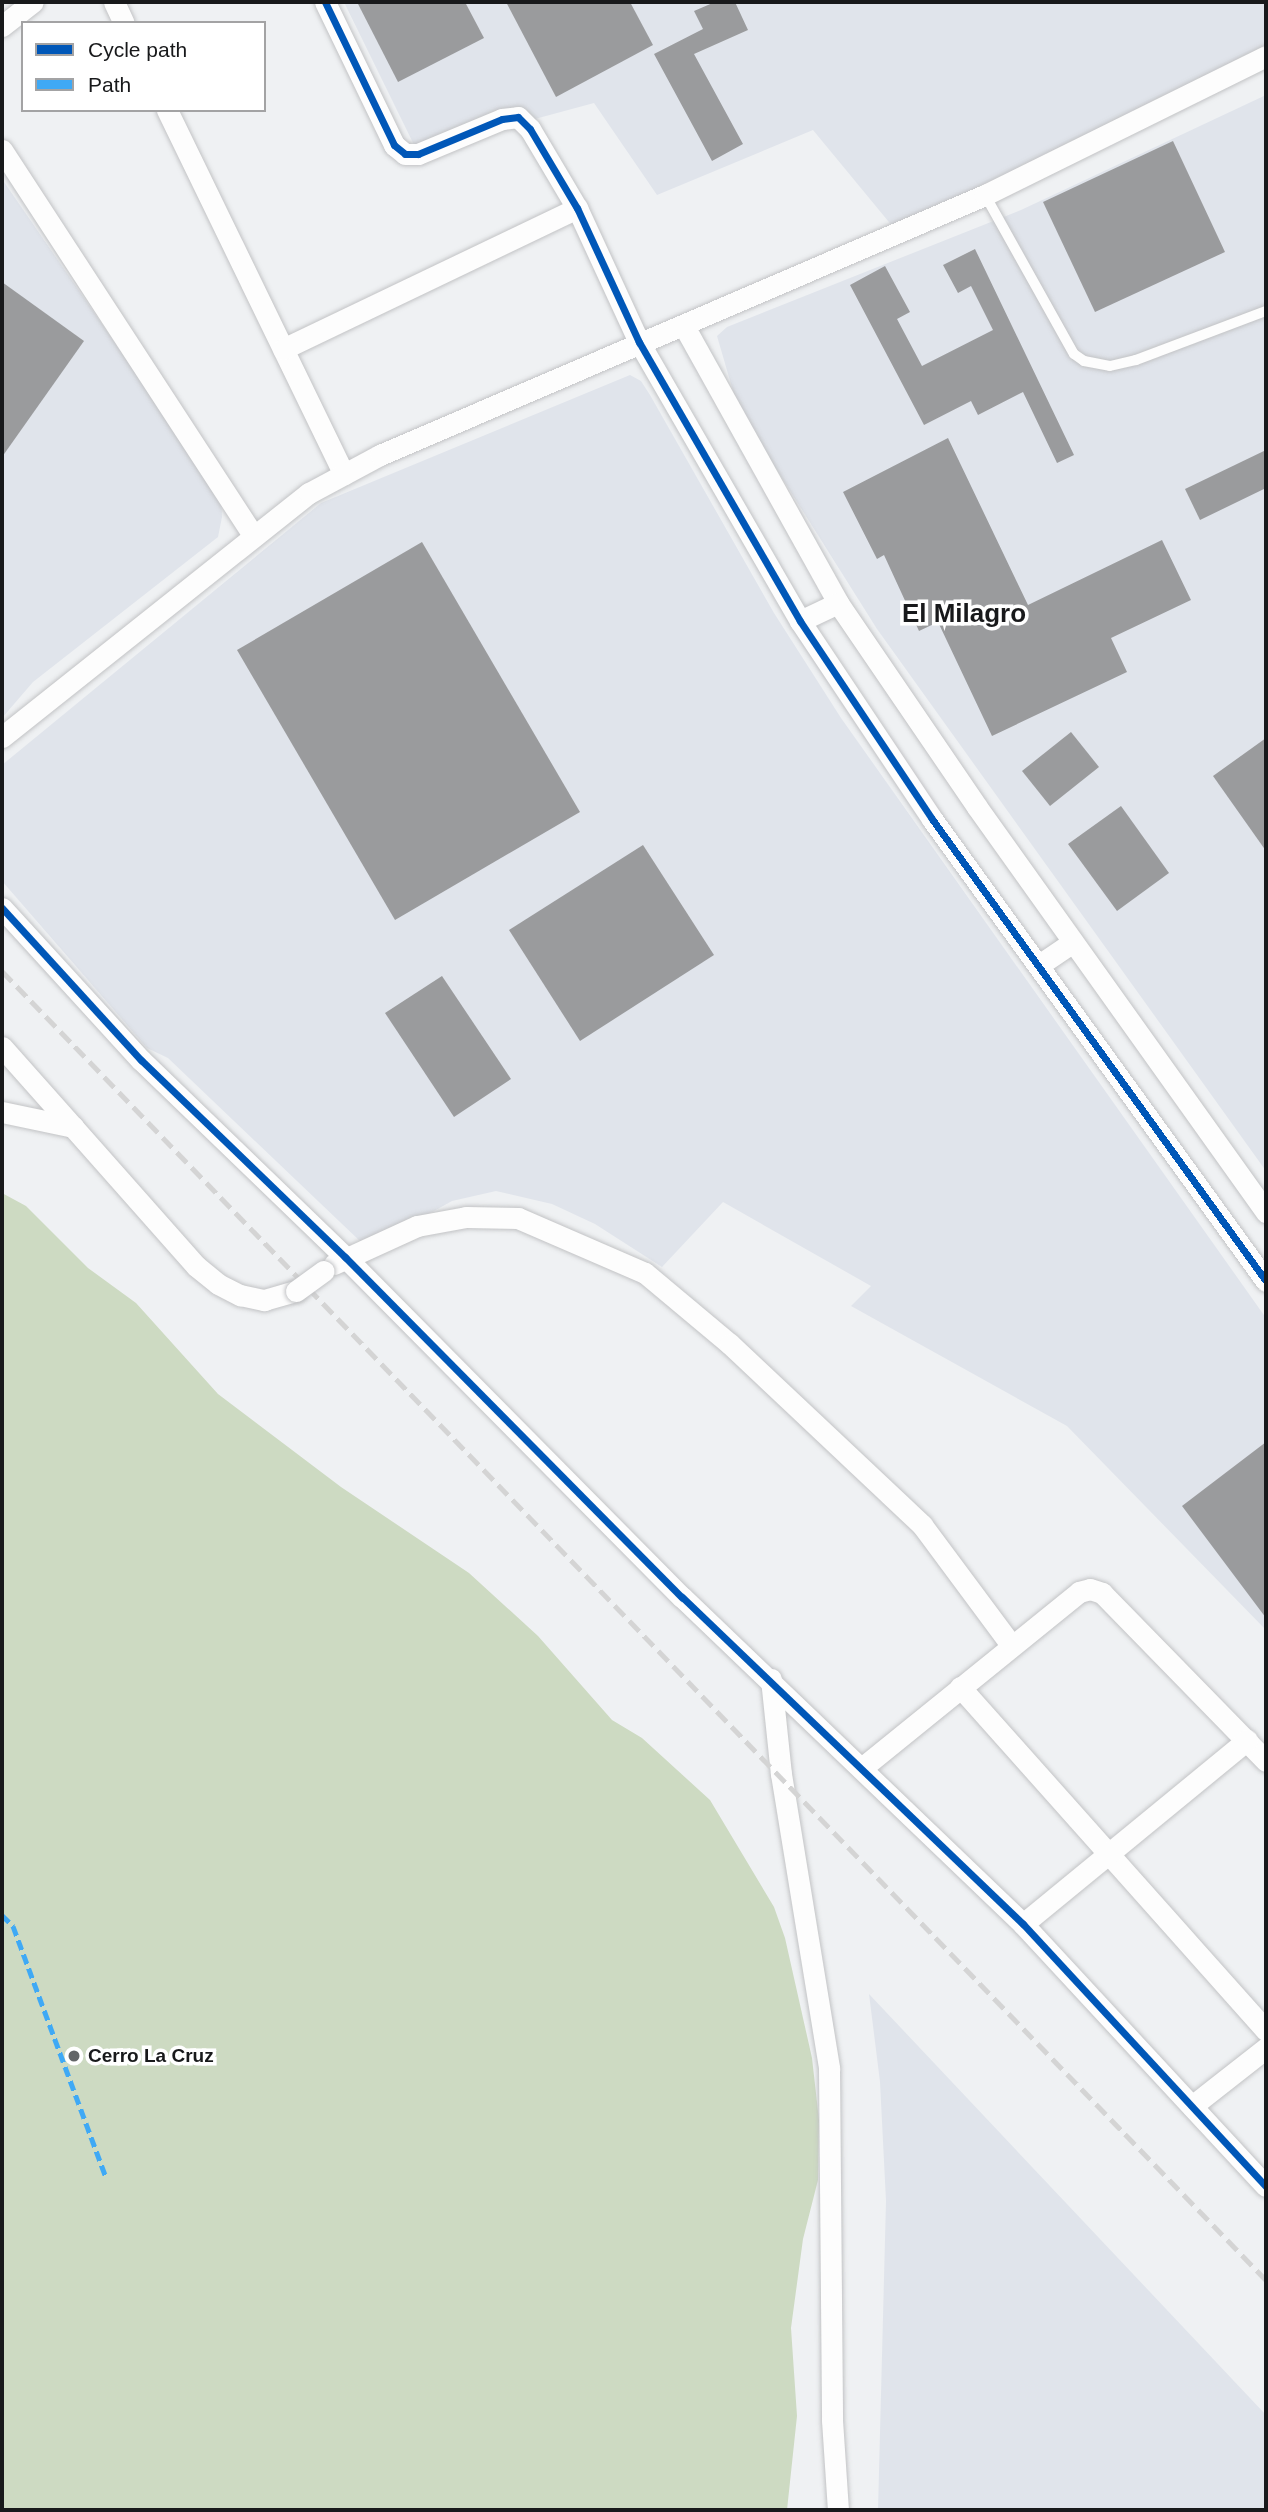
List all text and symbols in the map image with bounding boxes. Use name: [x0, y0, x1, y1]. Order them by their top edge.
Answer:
legend: [21, 21, 266, 112]
text: Cycle path: [88, 38, 187, 61]
text: Path: [88, 73, 131, 96]
district label: El Milagro: [902, 598, 1026, 630]
place label: Cerro La Cruz: [88, 2045, 214, 2067]
marker: Cerro La Cruz: [66, 2048, 82, 2064]

